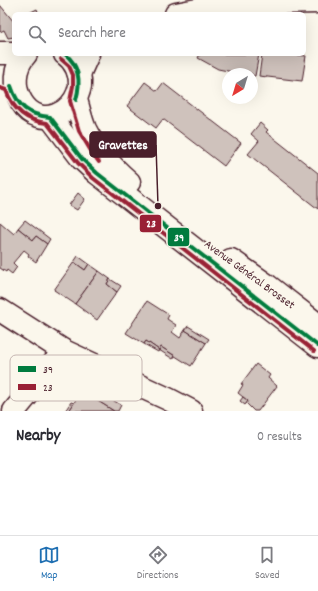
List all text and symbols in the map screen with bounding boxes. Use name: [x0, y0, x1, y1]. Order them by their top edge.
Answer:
search box: [12, 12, 306, 56]
icon: search: [26, 23, 48, 45]
text: Search here: [58, 23, 126, 45]
north arrow: [222, 68, 258, 104]
callout: Gravettes: [90, 132, 156, 157]
text: Gravettes: [98, 137, 148, 156]
line badge: 23: [139, 214, 162, 233]
text: 23: [146, 217, 156, 233]
line badge: 39: [167, 227, 190, 247]
text: 39: [174, 231, 184, 247]
street label: Avenue Général Brosset: [200, 236, 298, 314]
legend: [10, 355, 142, 401]
text: 39: [43, 363, 53, 379]
text: 23: [43, 381, 53, 397]
text: Nearby: [16, 425, 60, 449]
text: 0 results: [257, 428, 302, 447]
tab: Map: [38, 544, 60, 584]
tab: Directions: [137, 544, 179, 584]
tab: Saved: [255, 544, 280, 584]

